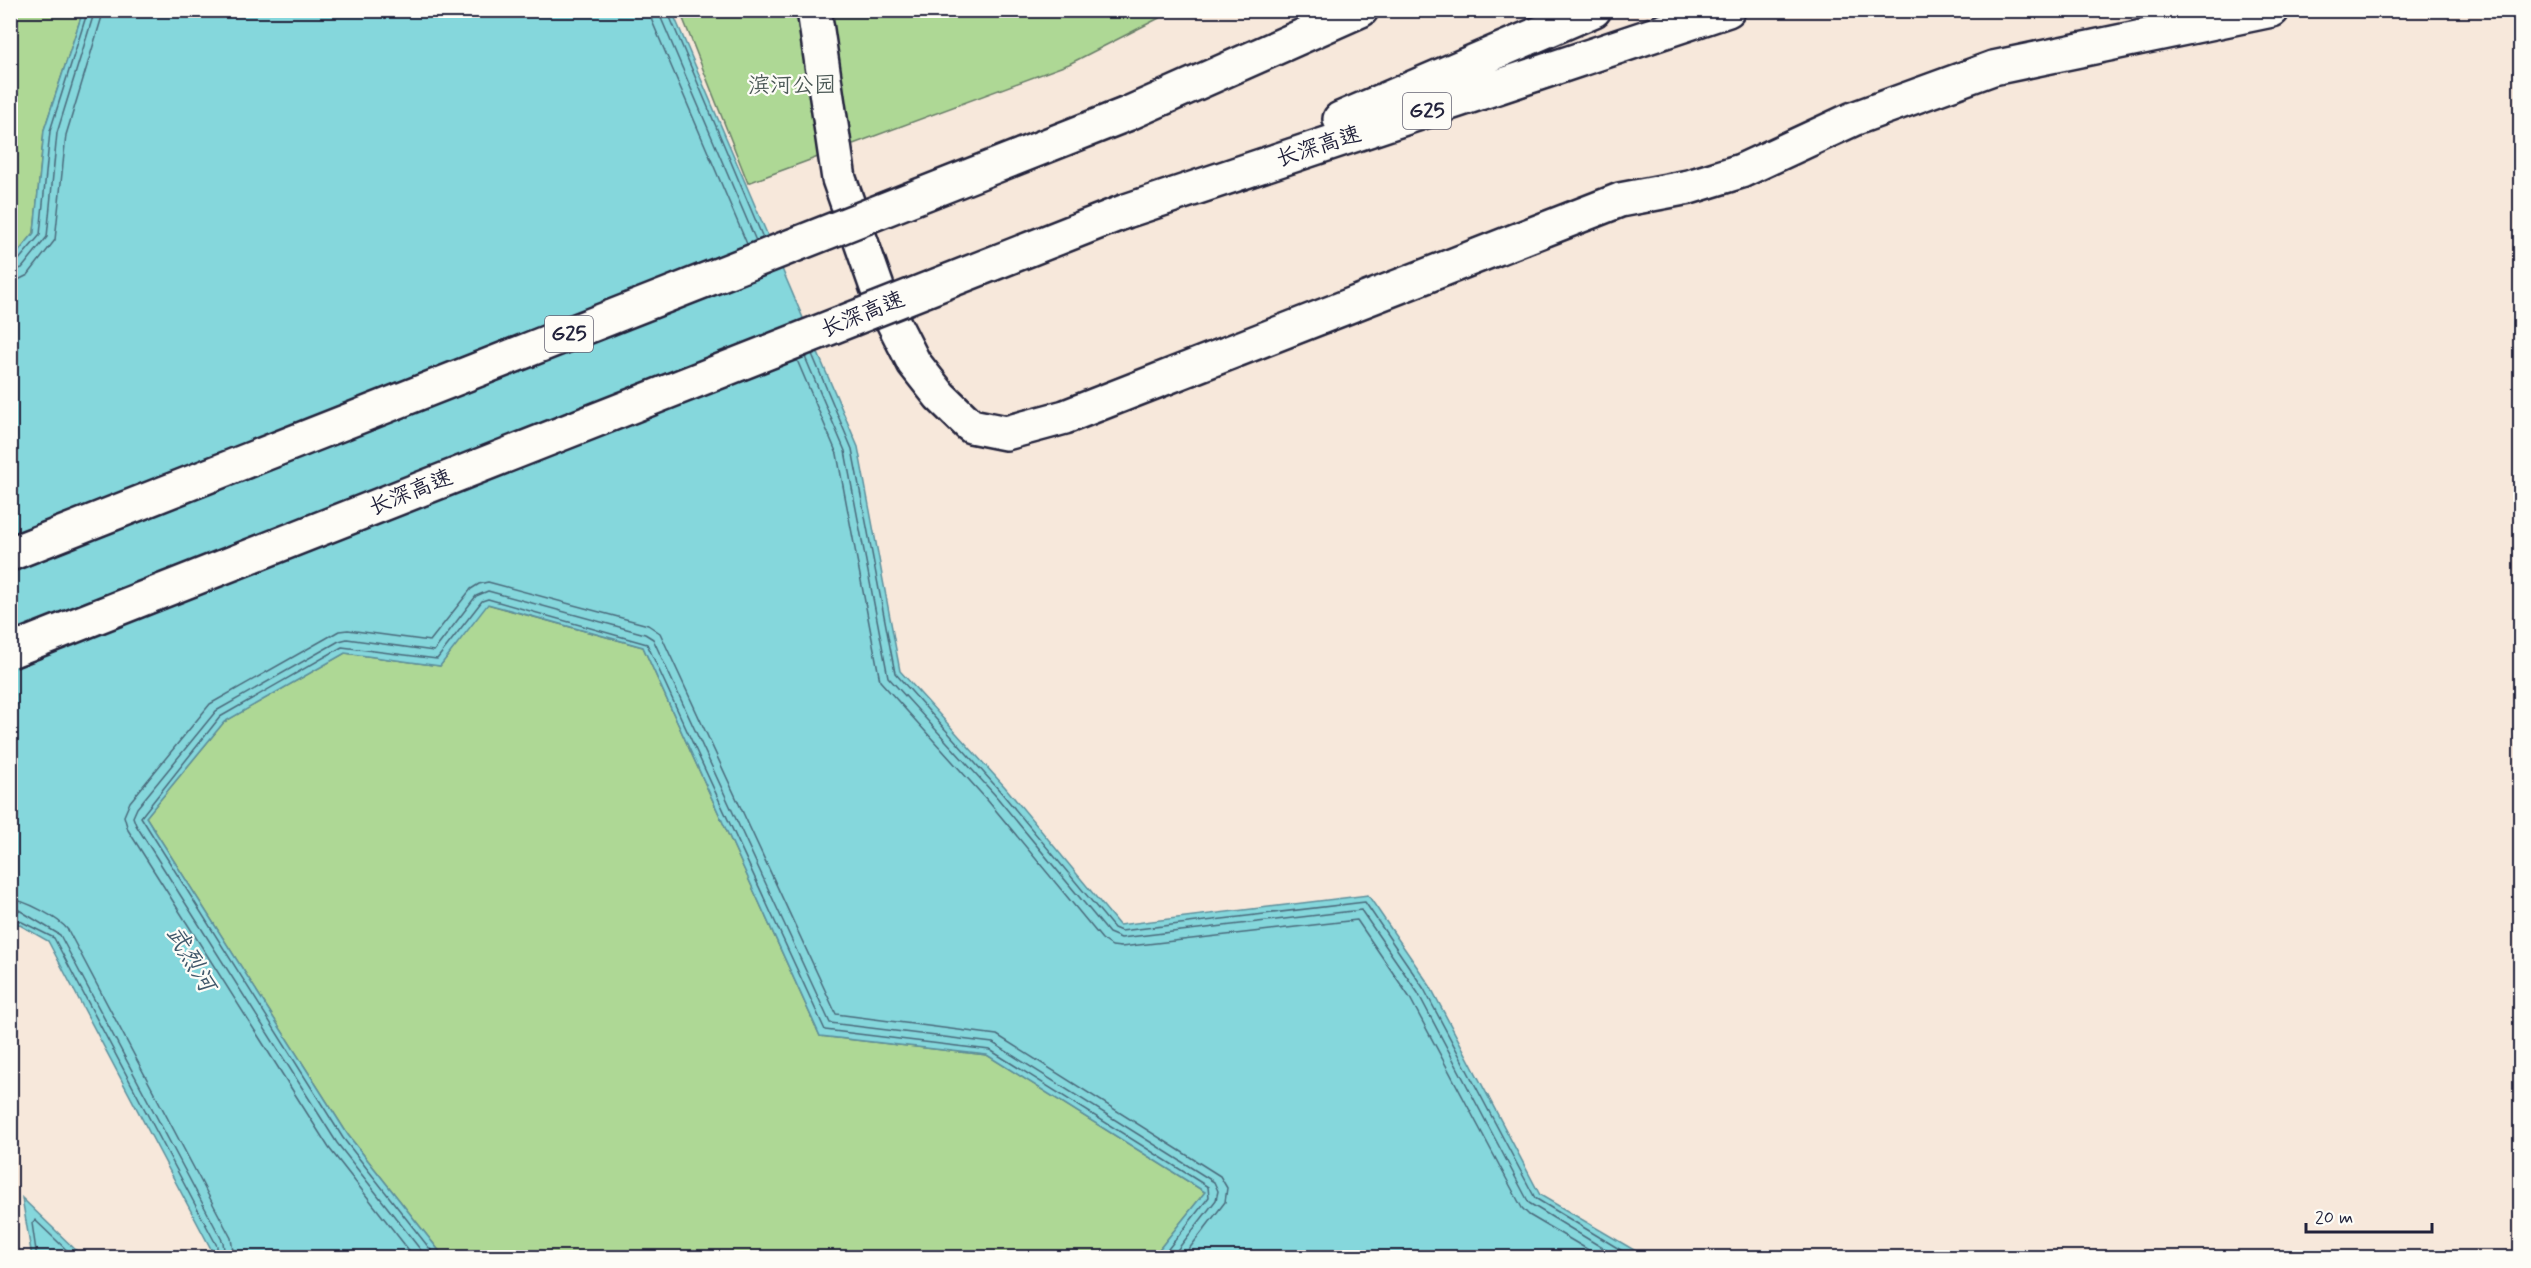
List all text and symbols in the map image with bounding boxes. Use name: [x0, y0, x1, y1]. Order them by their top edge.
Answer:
park label: 滨河公园: [748, 72, 836, 100]
road number: G25: [1403, 93, 1451, 129]
street label: 长深高速: [1273, 120, 1365, 174]
street label: 长深高速: [817, 286, 909, 344]
road number: G25: [545, 316, 593, 352]
street label: 长深高速: [365, 464, 457, 522]
water label: 武烈河: [158, 920, 224, 1001]
scale bar: [2306, 1196, 2432, 1234]
text: 20 m: [2315, 1206, 2353, 1230]

